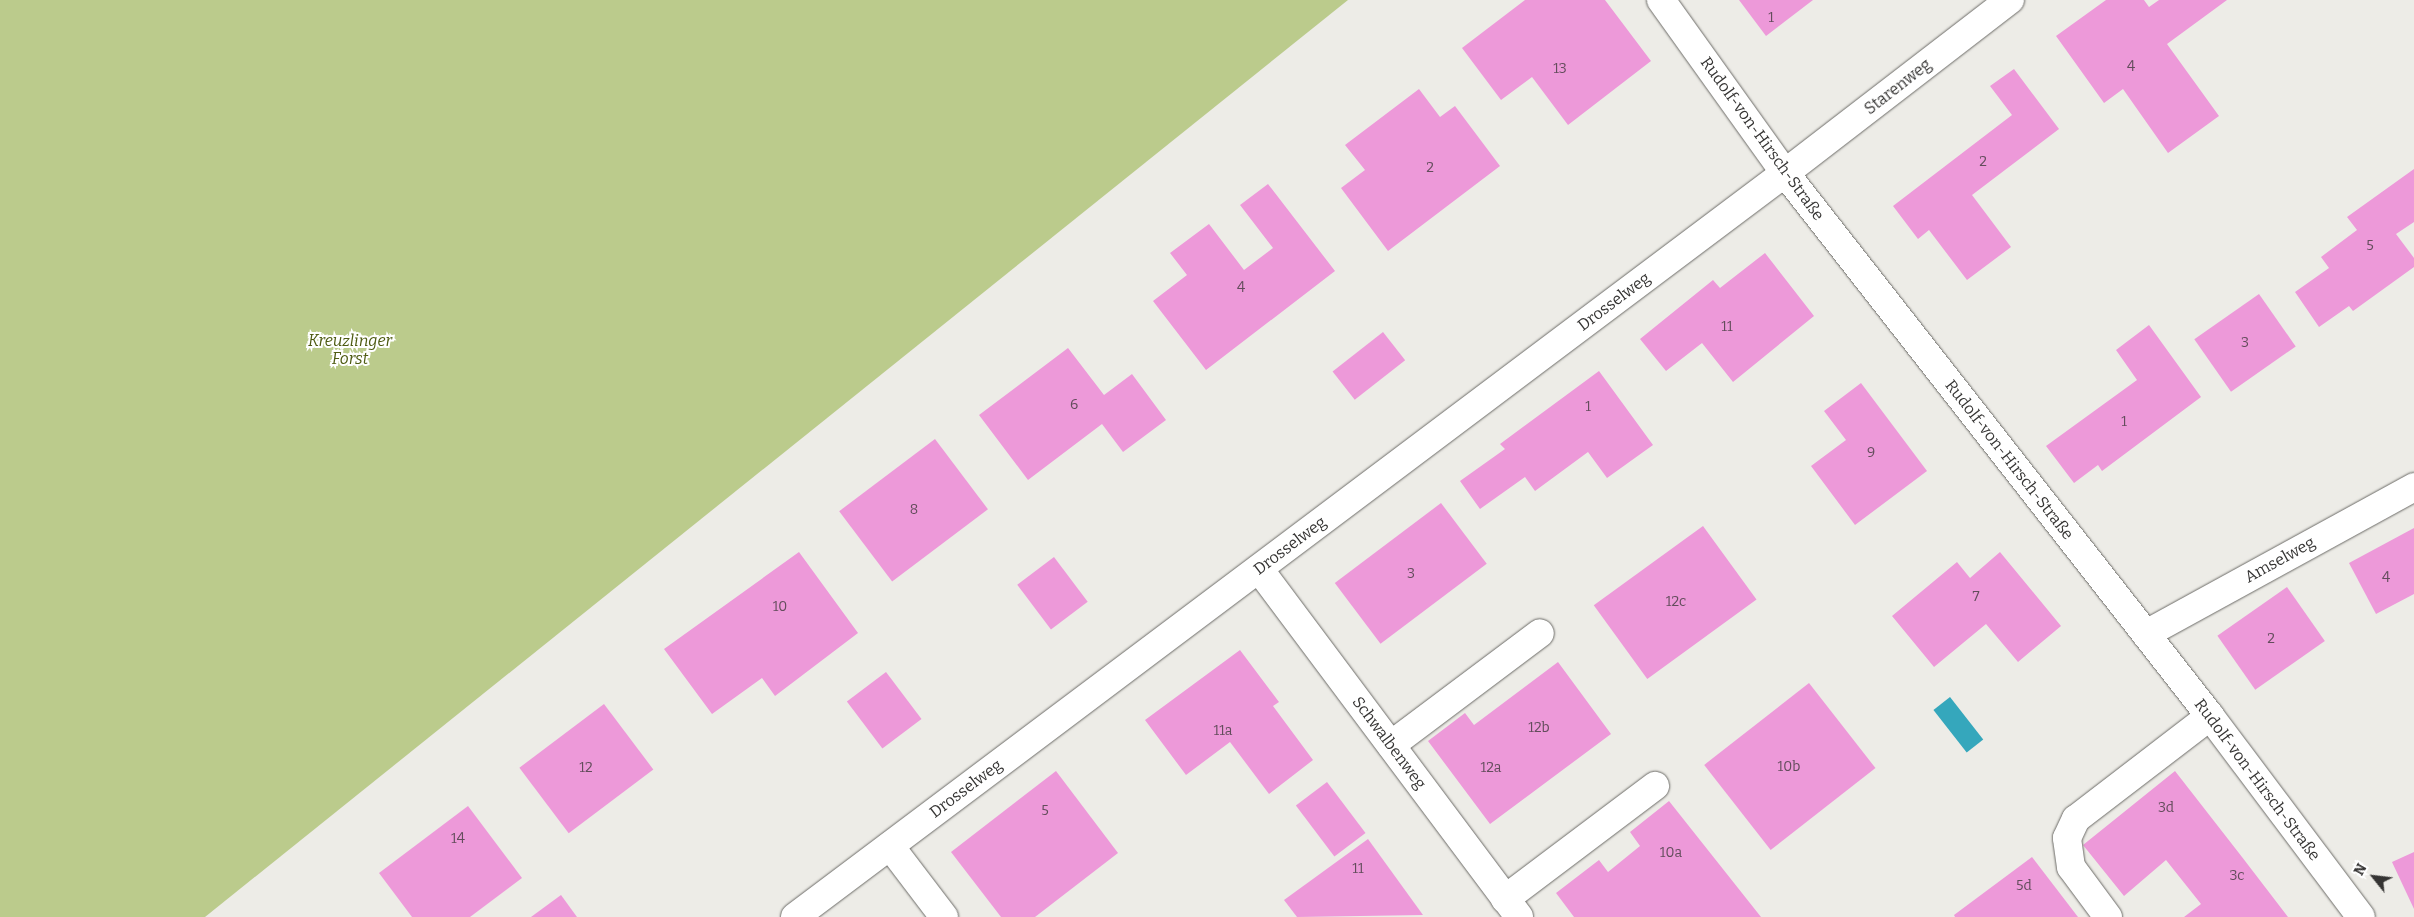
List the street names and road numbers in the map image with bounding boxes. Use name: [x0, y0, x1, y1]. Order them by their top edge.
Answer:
street label: Rudolf-von-Hirsch-Straße: [1696, 54, 1828, 224]
street label: Starenweg: [1861, 55, 1935, 119]
street label: Drosselweg: [1574, 269, 1654, 335]
street label: Rudolf-von-Hirsch-Straße: [1941, 376, 2077, 544]
street label: Drosselweg: [1250, 513, 1330, 579]
street label: Amselweg: [2242, 533, 2318, 587]
street label: Schwalbenweg: [1348, 693, 1430, 793]
street label: Rudolf-von-Hirsch-Straße: [2190, 695, 2324, 865]
street label: Drosselweg: [926, 756, 1006, 822]

